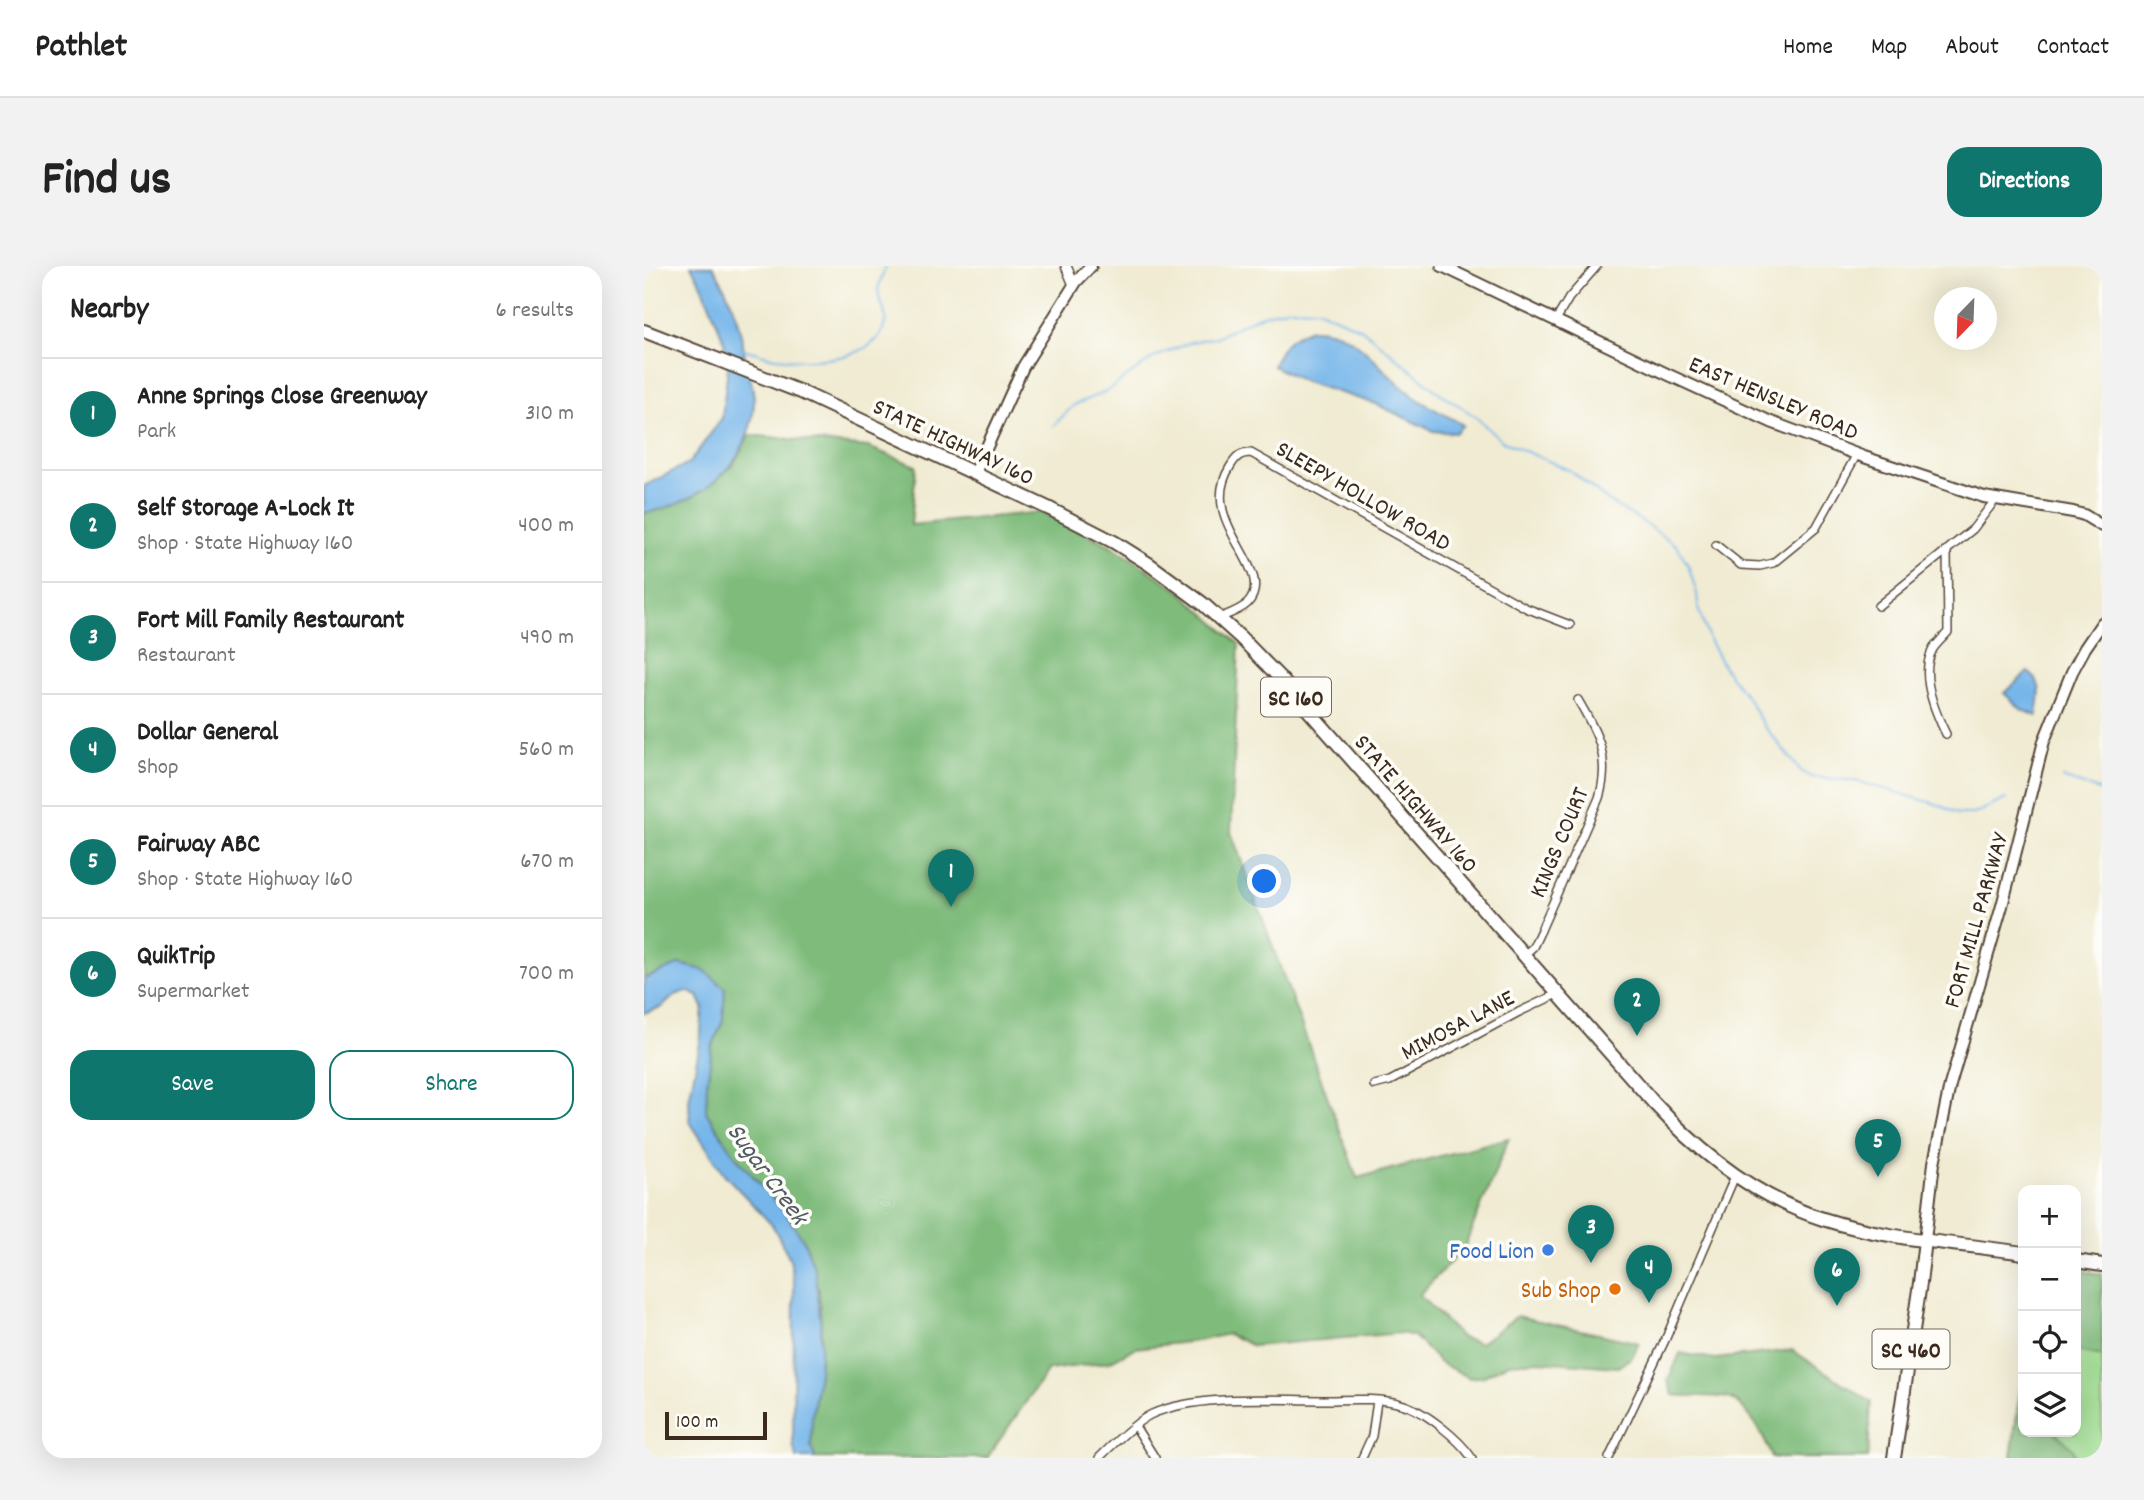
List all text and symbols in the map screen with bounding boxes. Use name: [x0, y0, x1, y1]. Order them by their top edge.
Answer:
text: Pathlet: [35, 25, 127, 72]
text: Home: [1783, 31, 1833, 65]
text: Map: [1871, 31, 1907, 65]
text: About: [1945, 31, 1999, 65]
text: Contact: [2037, 31, 2109, 65]
text: Find us: [42, 147, 171, 217]
button: Directions: [1947, 147, 2102, 217]
north arrow: [1934, 287, 1997, 350]
text: Nearby: [70, 290, 148, 333]
text: 6 results: [496, 295, 574, 328]
street label: EAST HENSLEY ROAD: [1683, 349, 1863, 451]
text: Anne Springs Close Greenway: [137, 379, 427, 416]
street label: STATE HIGHWAY 160: [866, 391, 1039, 496]
text: 1: [90, 398, 96, 431]
text: 310 m: [525, 398, 574, 431]
text: Park: [137, 416, 176, 449]
street label: SLEEPY HOLLOW ROAD: [1269, 434, 1456, 562]
text: Self Storage A-Lock It: [137, 491, 354, 528]
text: 2: [88, 510, 98, 543]
text: 400 m: [518, 510, 574, 543]
text: Shop · State Highway 160: [137, 528, 353, 561]
text: Fort Mill Family Restaurant: [137, 603, 404, 640]
text: 3: [88, 622, 98, 655]
text: 490 m: [520, 622, 574, 655]
text: Restaurant: [137, 640, 236, 673]
road number: SC 160: [1261, 678, 1331, 716]
text: Dollar General: [137, 715, 278, 752]
street label: STATE HIGHWAY 160: [1345, 728, 1485, 882]
text: 4: [88, 734, 98, 767]
text: 560 m: [518, 734, 574, 767]
text: Shop: [137, 752, 179, 785]
street label: KINGS COURT: [1522, 782, 1599, 904]
text: Fairway ABC: [137, 827, 260, 864]
street label: FORT MILL PARKWAY: [1937, 828, 2019, 1012]
text: 5: [88, 846, 98, 879]
text: 670 m: [520, 846, 574, 879]
pin: 1: [928, 849, 974, 907]
text: Shop · State Highway 160: [137, 864, 353, 897]
your location: [1247, 864, 1281, 898]
text: QuikTrip: [137, 939, 216, 976]
text: 6: [87, 958, 99, 991]
text: 700 m: [519, 958, 574, 991]
text: Supermarket: [137, 976, 249, 1009]
pin: 2: [1614, 978, 1660, 1036]
street label: MIMOSA LANE: [1396, 982, 1521, 1071]
button: Save: [70, 1050, 315, 1120]
button: Share: [329, 1050, 574, 1120]
water label: Sugar Creek: [717, 1116, 817, 1236]
pin: 5: [1855, 1119, 1901, 1177]
map controls: [2018, 1185, 2081, 1437]
button: +: [2018, 1185, 2081, 1248]
pin: 3: [1568, 1205, 1614, 1263]
place label: Food Lion: [1449, 1236, 1534, 1270]
marker: Food Lion: [1540, 1242, 1556, 1258]
pin: 4: [1626, 1245, 1672, 1303]
pin: 6: [1814, 1248, 1860, 1306]
button: −: [2018, 1248, 2081, 1311]
place label: Sub Shop: [1521, 1275, 1601, 1309]
marker: Sub Shop: [1607, 1281, 1623, 1297]
button: locate: [2018, 1311, 2081, 1374]
road number: SC 460: [1872, 1330, 1950, 1368]
button: layers: [2018, 1374, 2081, 1437]
scale bar: [665, 1409, 766, 1441]
text: 100 m: [676, 1410, 718, 1437]

